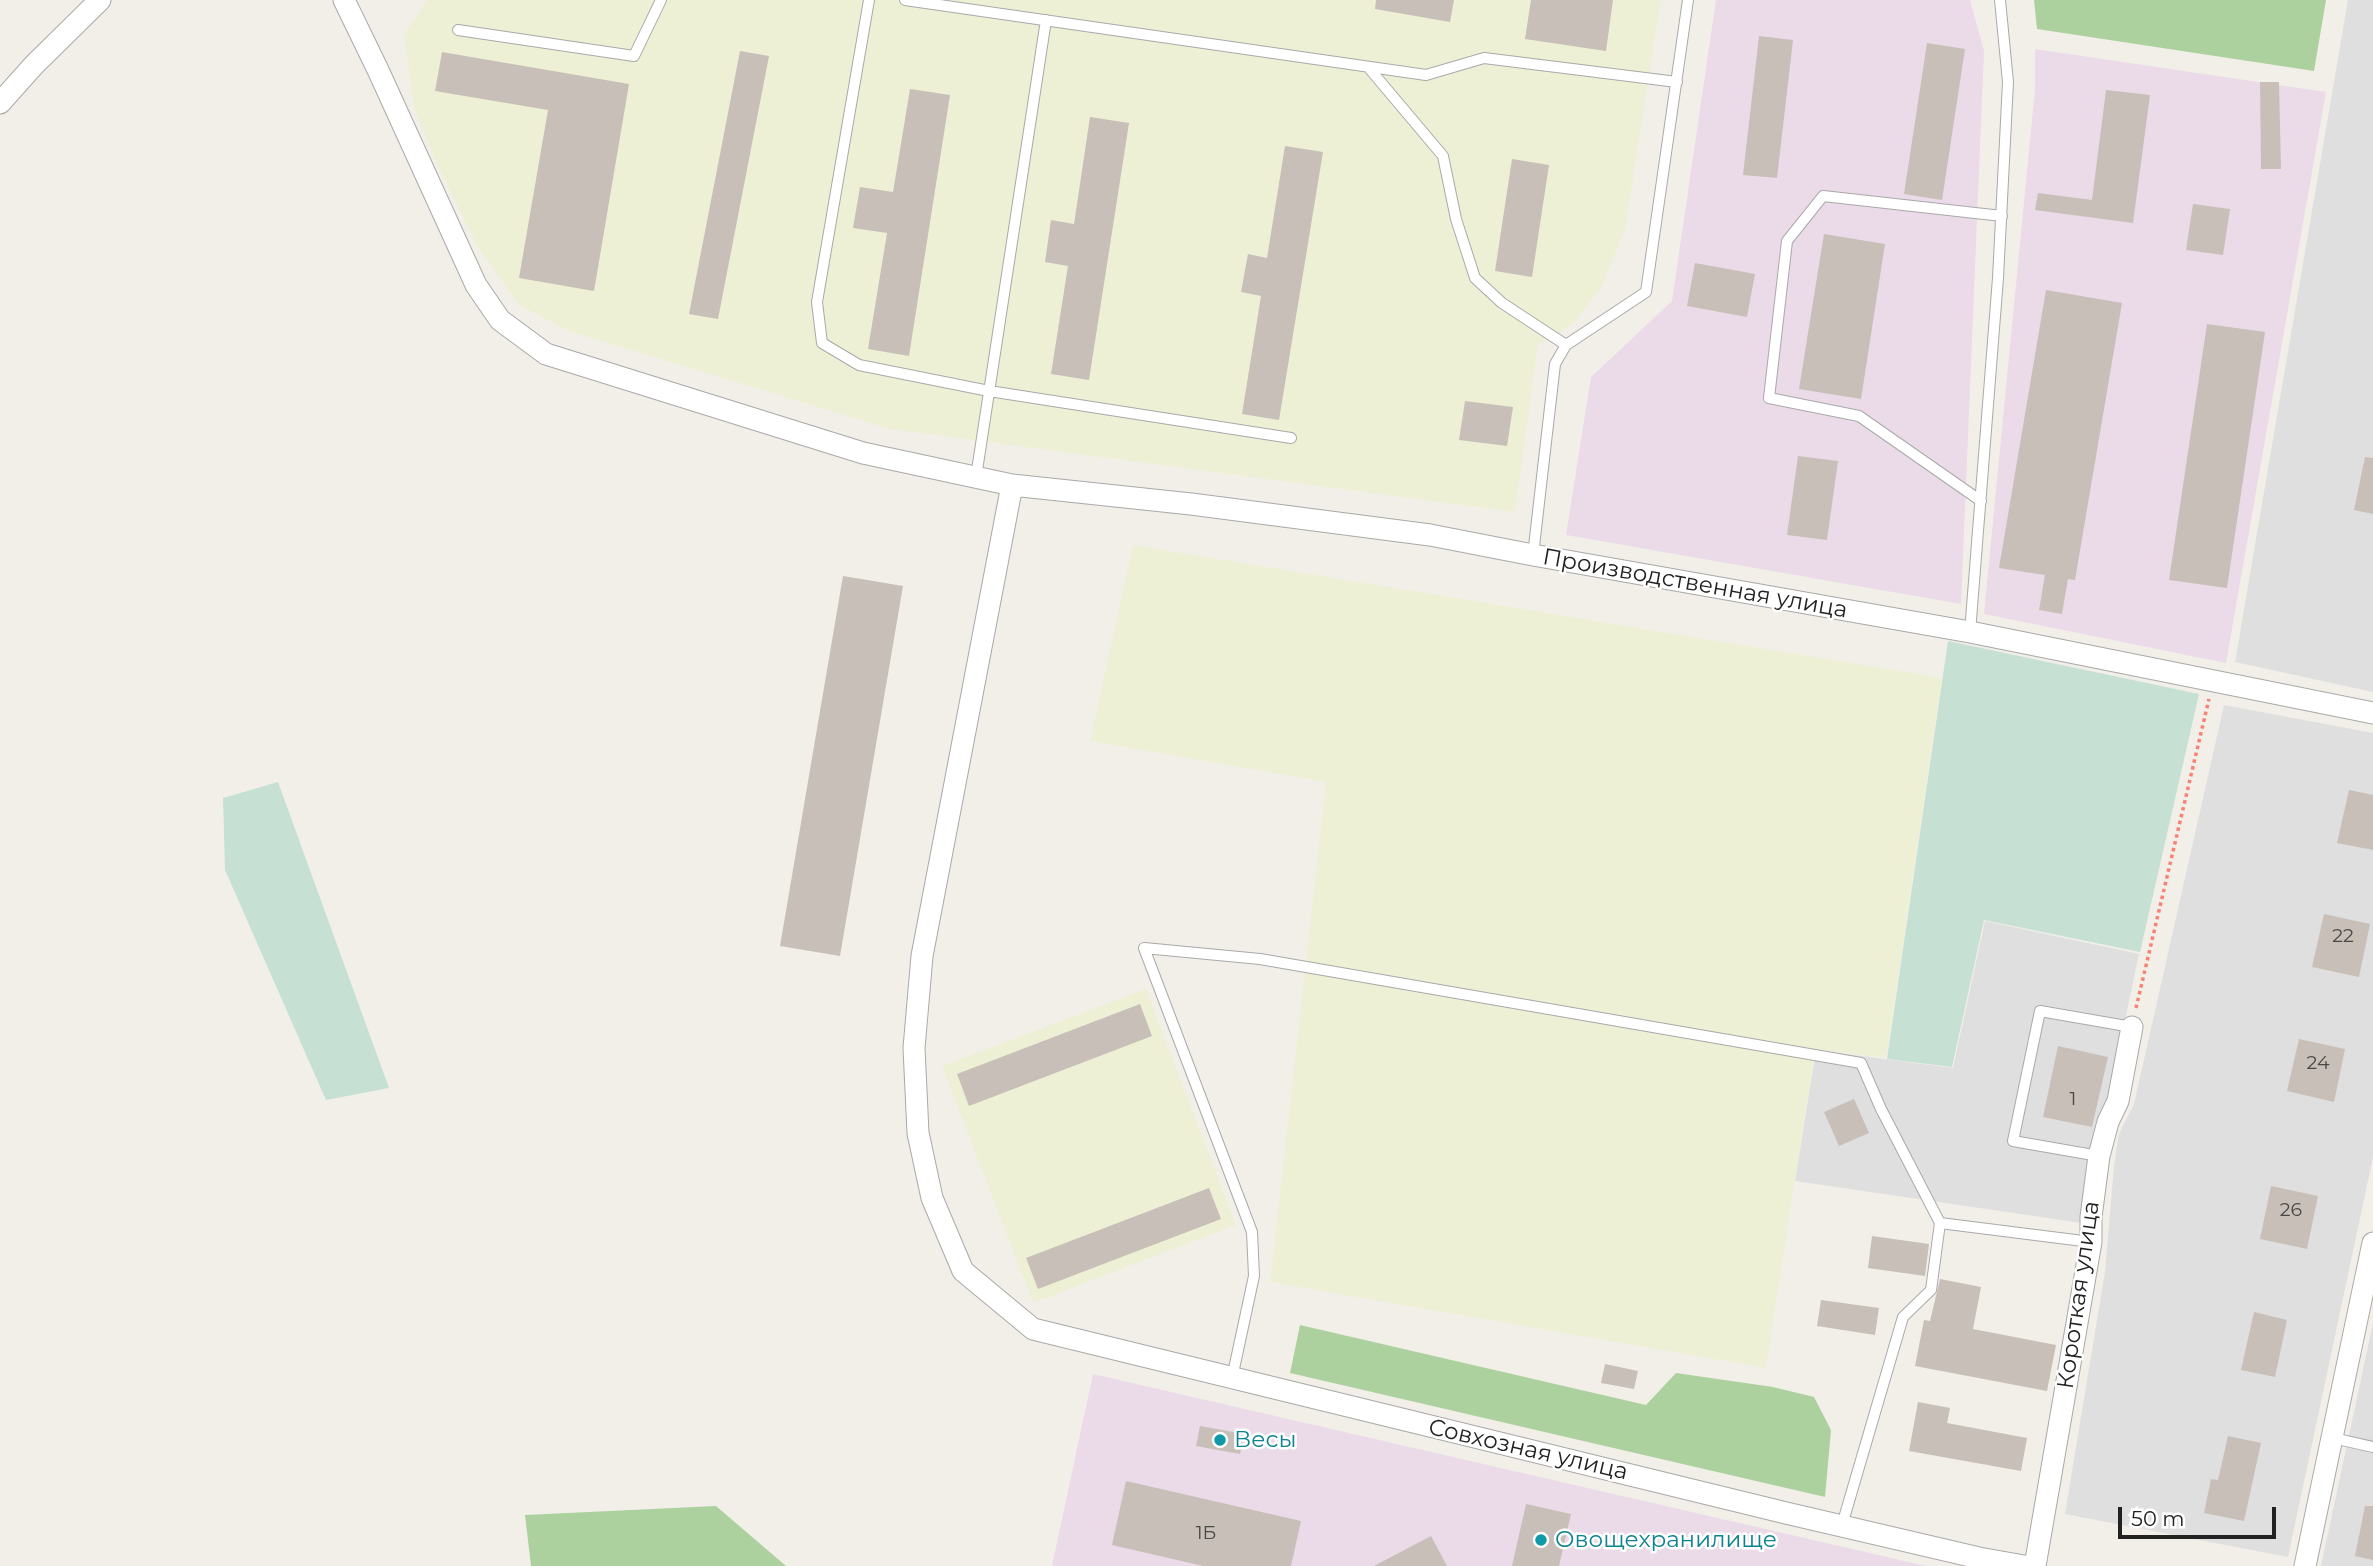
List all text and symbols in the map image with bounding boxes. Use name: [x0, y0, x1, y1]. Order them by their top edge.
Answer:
street label: Производственная улица: [1540, 544, 1850, 624]
house number: 22: [2332, 925, 2354, 947]
house number: 24: [2307, 1052, 2329, 1074]
house number: 1: [2070, 1088, 2076, 1110]
street label: Короткая улица: [2052, 1199, 2106, 1391]
house number: 26: [2280, 1199, 2302, 1221]
street label: Совхозная улица: [1426, 1414, 1630, 1486]
place label: Весы: [1234, 1426, 1296, 1454]
marker: Весы: [1212, 1432, 1228, 1448]
scale bar: [2121, 1492, 2278, 1536]
text: 50 m: [2131, 1506, 2185, 1531]
house number: 1Б: [1196, 1522, 1216, 1544]
place label: Овощехранилище: [1555, 1526, 1777, 1554]
marker: Овощехранилище: [1533, 1532, 1549, 1548]

